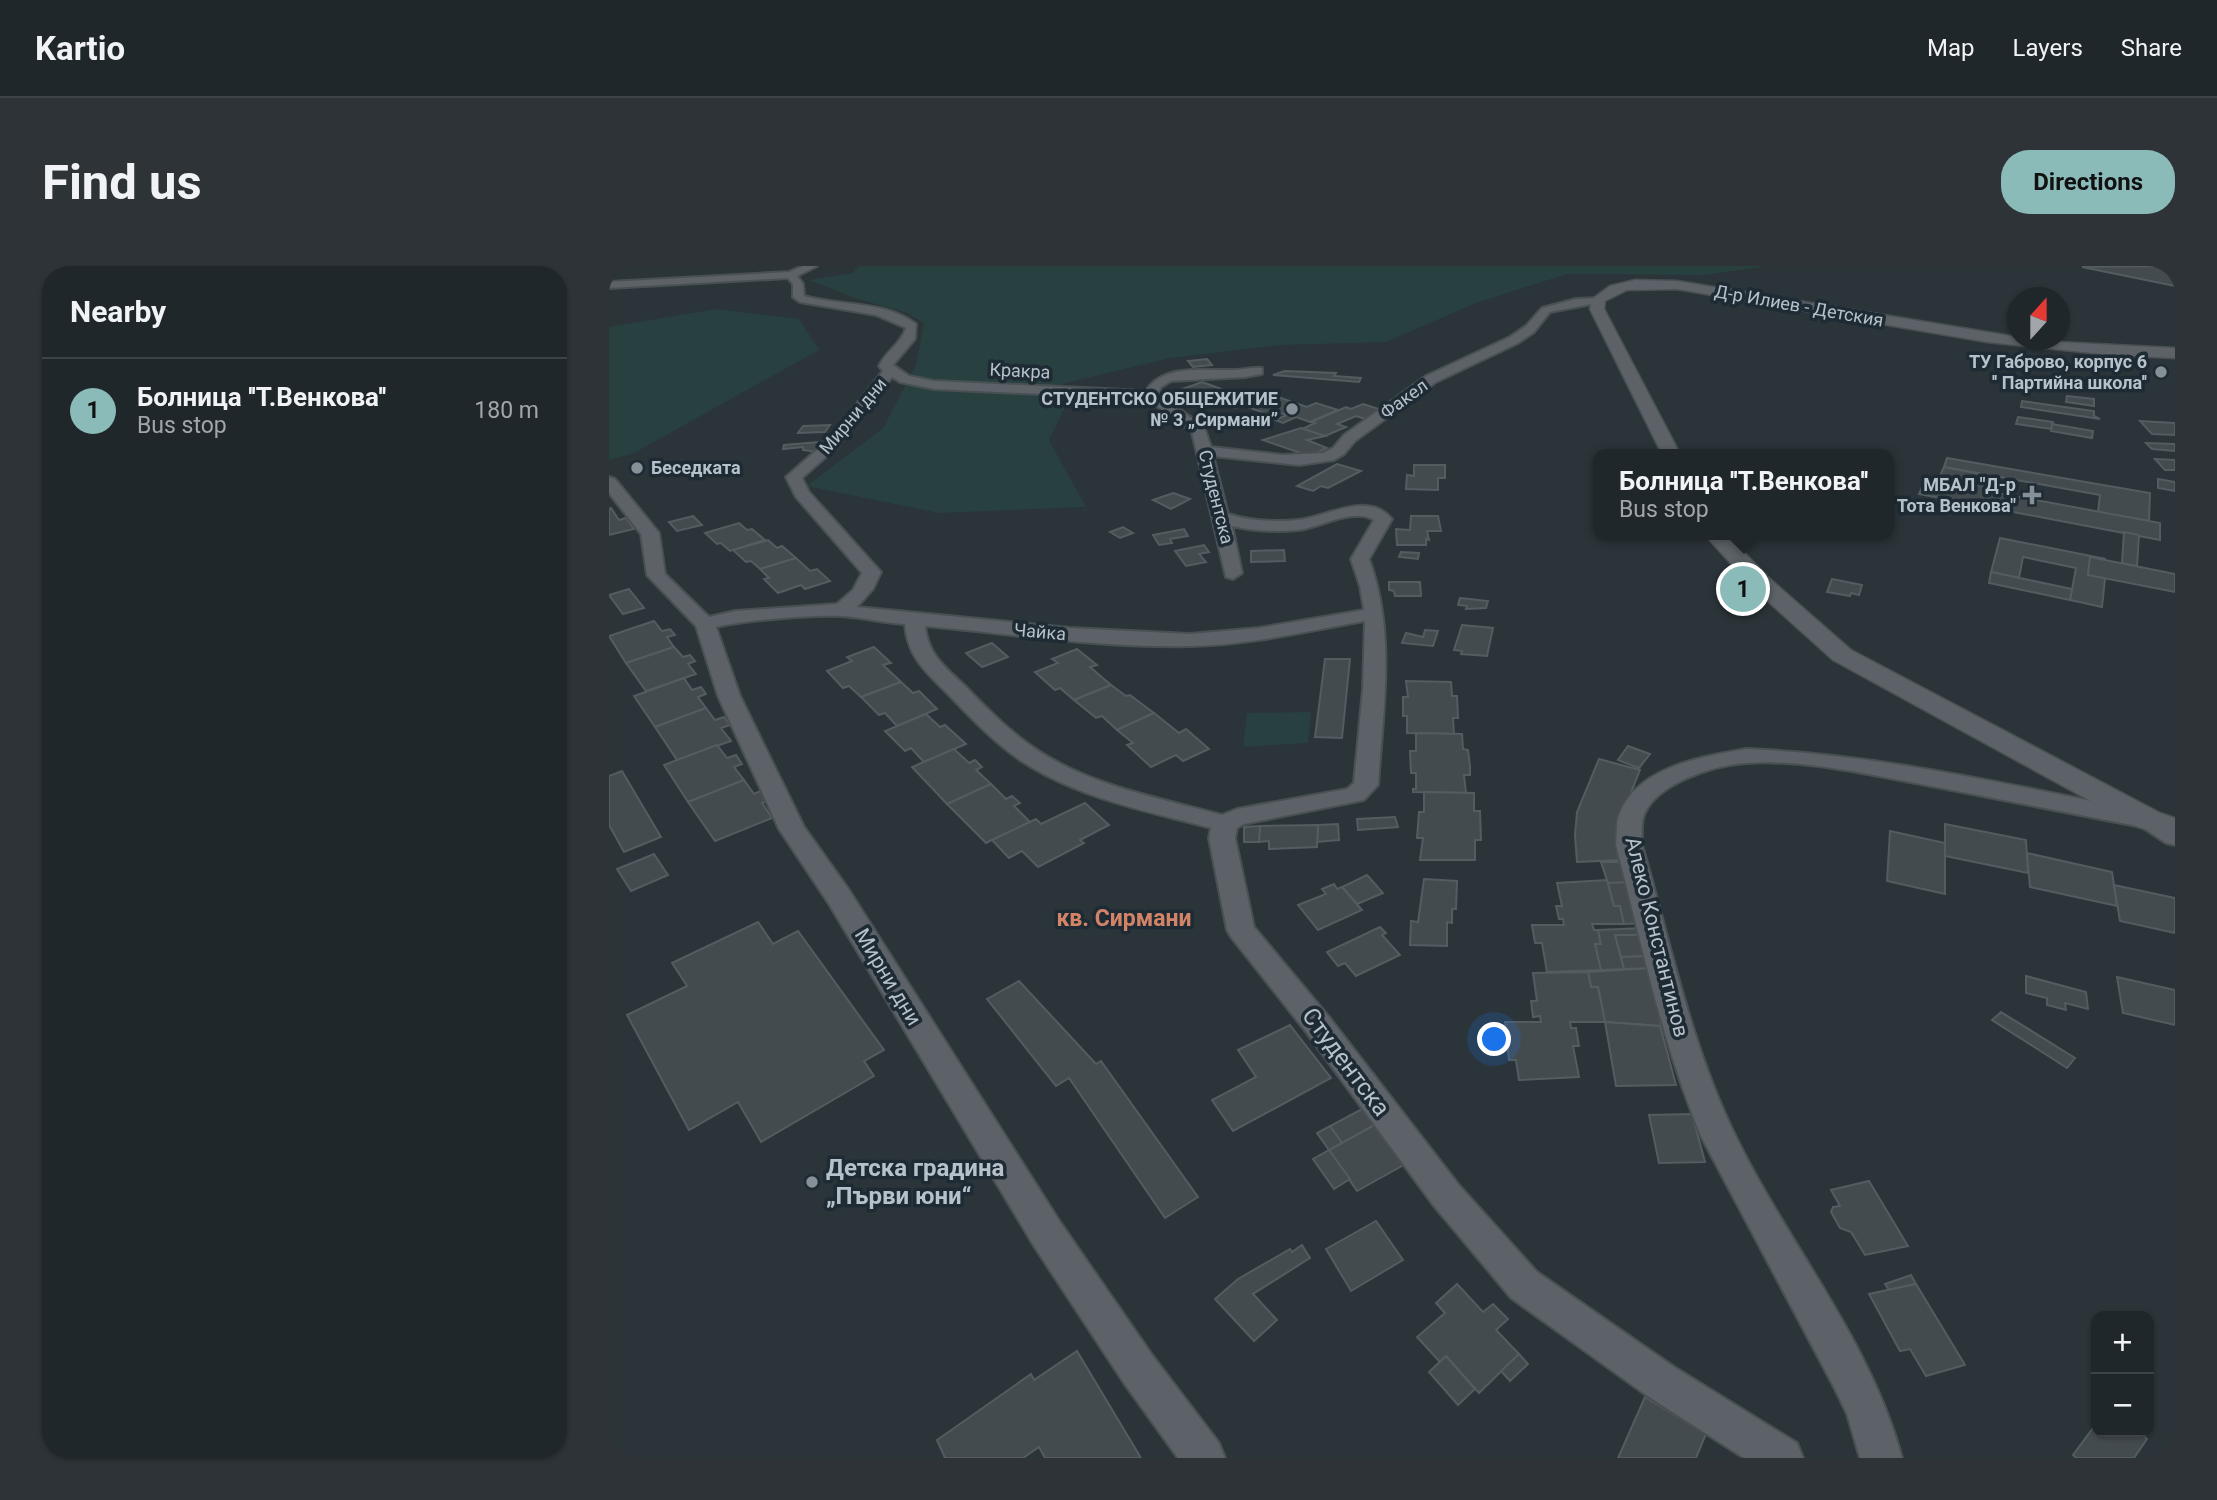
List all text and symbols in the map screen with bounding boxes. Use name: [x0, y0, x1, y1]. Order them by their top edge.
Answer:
text: Kartio: [35, 29, 125, 68]
text: Map: [1927, 34, 1975, 62]
text: Layers: [2013, 34, 2083, 62]
text: Share: [2121, 34, 2182, 62]
button: Directions: [2001, 150, 2175, 214]
text: Find us: [42, 154, 202, 211]
street label: Д-р Илиев - Детския: [1713, 280, 1885, 331]
north arrow: [2007, 287, 2070, 350]
text: Nearby: [70, 294, 166, 329]
place label: ТУ Габрово, корпус 6 '' Партийна школа'': [1969, 351, 2147, 393]
street label: Кракра: [989, 358, 1051, 383]
marker: ТУ Габрово, корпус 6 '' Партийна школа'': [2153, 364, 2169, 380]
street label: Мирни дни: [815, 373, 891, 458]
street label: Факел: [1376, 374, 1431, 423]
text: Болница ''Т.Венкова'': [137, 382, 386, 412]
place label: СТУДЕНТСКО ОБЩЕЖИТИЕ № 3 „Сирмани”: [1041, 388, 1278, 430]
text: 1: [86, 397, 100, 424]
text: 180 m: [474, 397, 539, 424]
marker: СТУДЕНТСКО ОБЩЕЖИТИЕ № 3 „Сирмани”: [1284, 401, 1300, 417]
text: Bus stop: [137, 412, 227, 439]
street label: Студентска: [1195, 448, 1238, 546]
popup: [1593, 449, 1894, 540]
place label: Беседката: [651, 457, 741, 478]
marker: Беседката: [629, 460, 645, 476]
text: Болница ''Т.Венкова'': [1619, 466, 1868, 496]
place label: МБАЛ "Д-р Тота Венкова": [1897, 474, 2016, 516]
marker: МБАЛ "Д-р Тота Венкова": [2022, 485, 2042, 505]
text: Bus stop: [1619, 496, 1709, 523]
pin: 1: [1720, 563, 1766, 615]
street label: Чайка: [1013, 619, 1067, 644]
street label: Алеко Константинов: [1620, 834, 1694, 1040]
district label: кв. Сирмани: [1056, 905, 1192, 932]
street label: Мирни дни: [850, 924, 926, 1030]
street label: Студентска: [1296, 1002, 1396, 1122]
your location: [1477, 1022, 1511, 1056]
place label: Детска градина „Първи юни“: [826, 1154, 1005, 1210]
marker: Детска градина „Първи юни“: [804, 1174, 820, 1190]
map controls: [2091, 1311, 2154, 1437]
button: +: [2091, 1311, 2154, 1374]
button: −: [2091, 1374, 2154, 1437]

